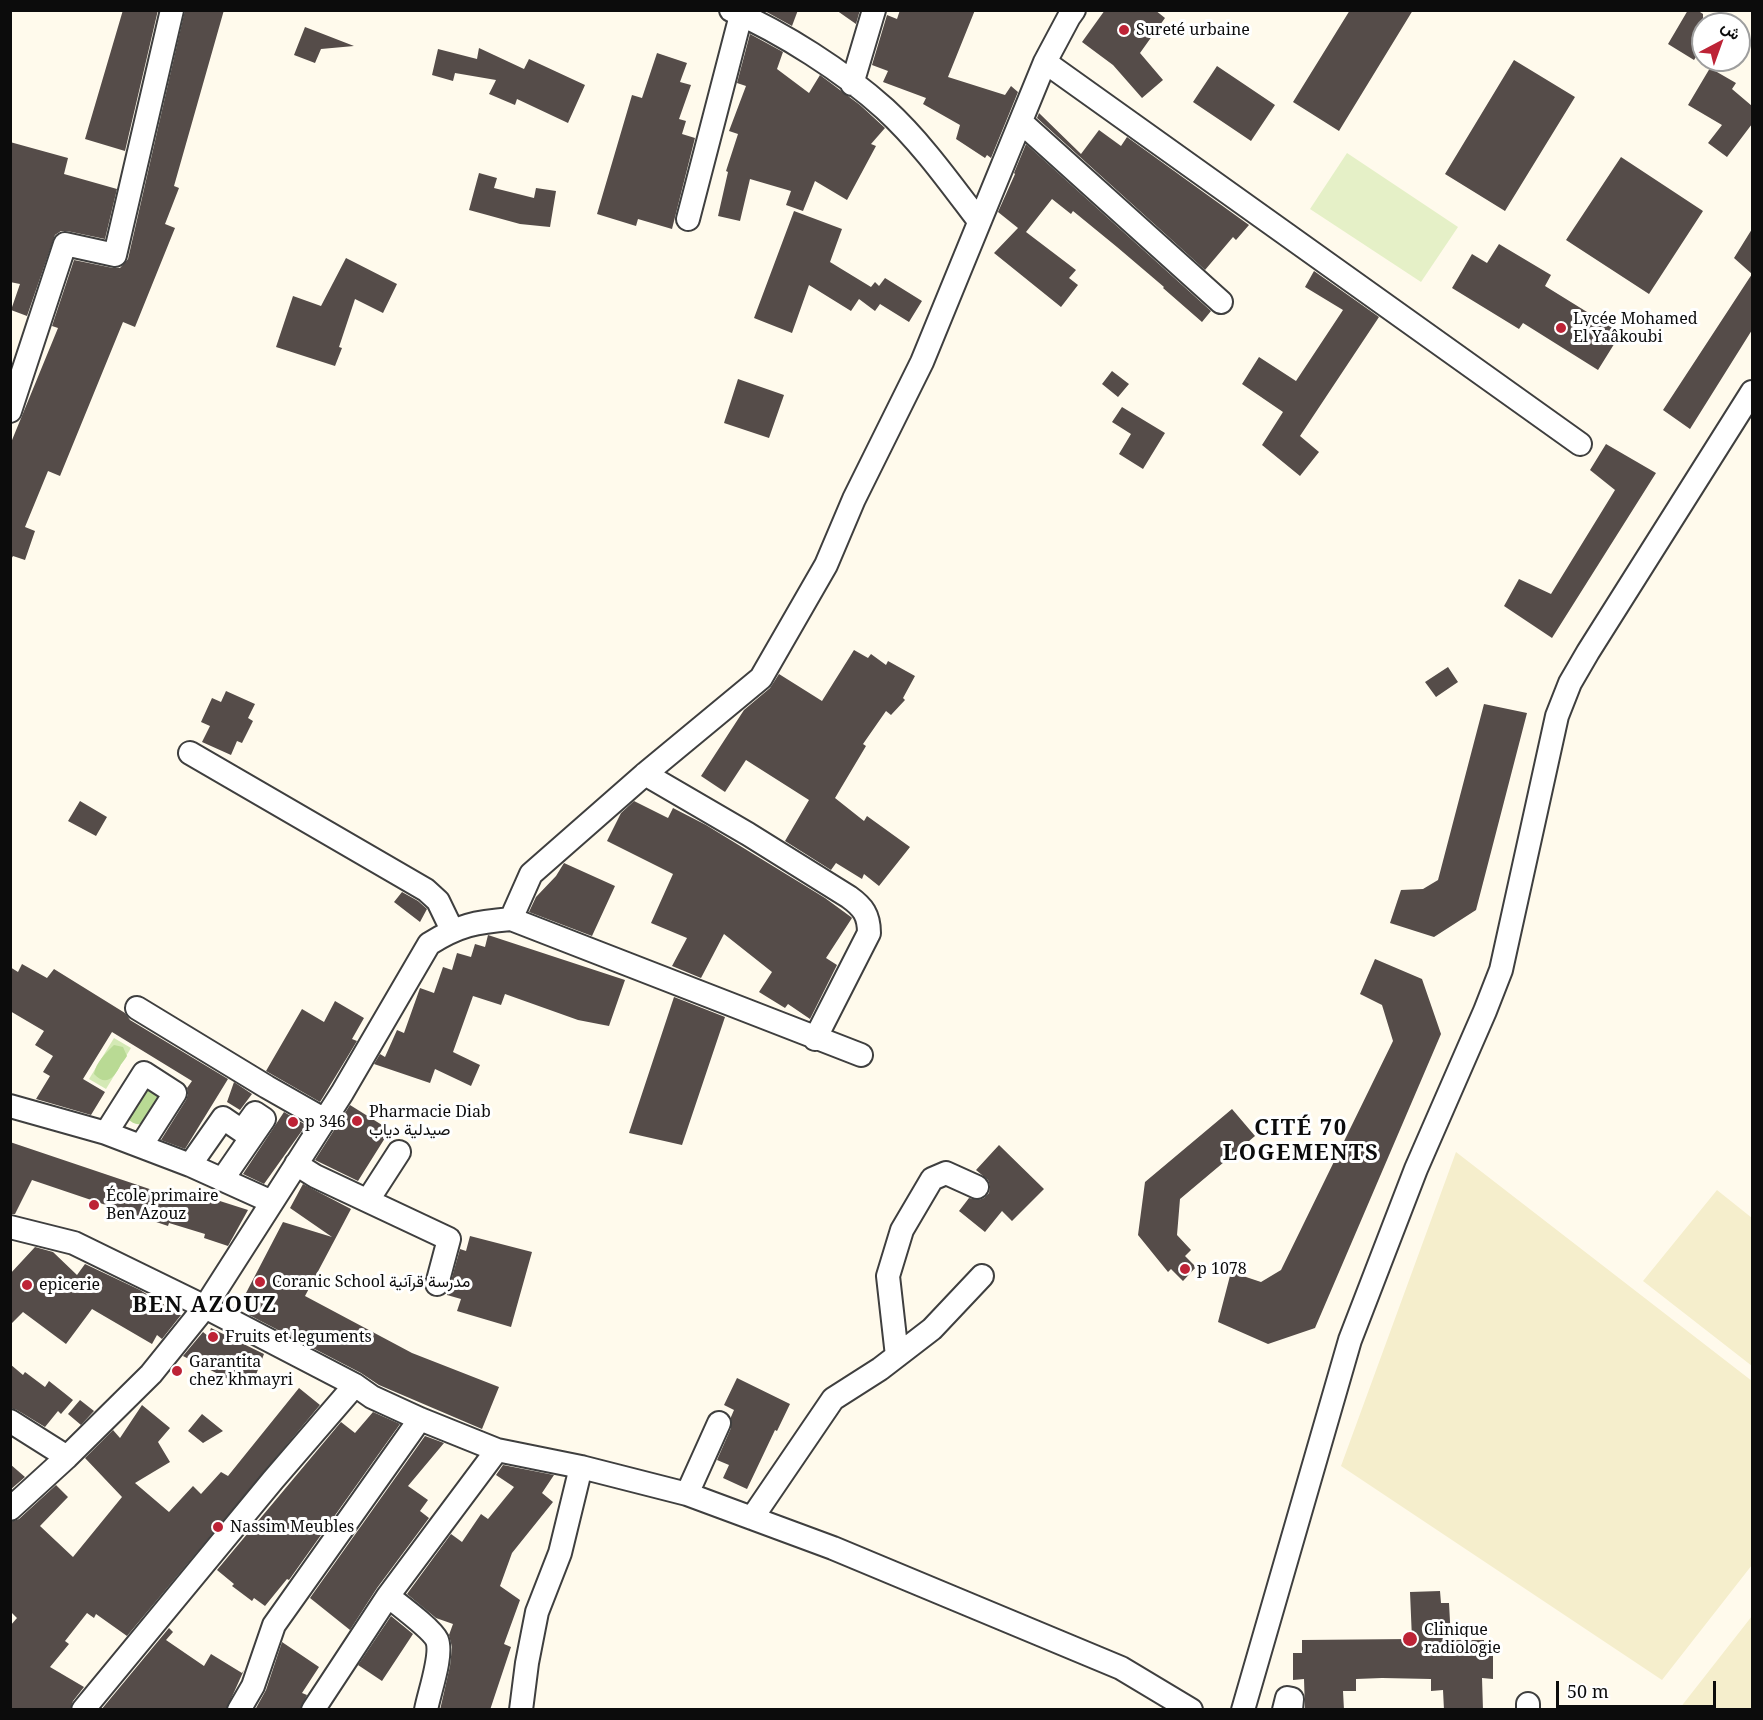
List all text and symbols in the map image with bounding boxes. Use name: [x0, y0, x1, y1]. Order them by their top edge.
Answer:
north arrow: [1691, 12, 1751, 72]
text: ش: [1717, 15, 1746, 45]
place label: Sureté urbaine: [1136, 20, 1250, 40]
marker: Sureté urbaine: [1117, 23, 1131, 37]
place label: Lycée Mohamed El Yaâkoubi: [1573, 309, 1698, 347]
marker: Lycée Mohamed El Yaâkoubi: [1554, 321, 1568, 335]
place label: Pharmacie Diab صيدلية دياب: [369, 1102, 491, 1140]
place label: p 346: [305, 1112, 346, 1132]
marker: Pharmacie Diab صيدلية دياب: [350, 1114, 364, 1128]
marker: p 346: [286, 1115, 300, 1129]
district label: CITÉ 70 LOGEMENTS: [1223, 1116, 1379, 1168]
place label: École primaire Ben Azouz: [106, 1186, 219, 1224]
marker: École primaire Ben Azouz: [87, 1198, 101, 1212]
place label: p 1078: [1197, 1259, 1247, 1279]
marker: p 1078: [1178, 1262, 1192, 1276]
place label: Coranic School مدرسة قرآنية: [272, 1272, 470, 1292]
place label: epicerie: [39, 1275, 100, 1295]
marker: Coranic School مدرسة قرآنية: [253, 1275, 267, 1289]
marker: epicerie: [20, 1278, 34, 1292]
district label: BEN AZOUZ: [132, 1293, 278, 1319]
place label: Fruits et leguments: [225, 1327, 372, 1347]
marker: Fruits et leguments: [206, 1330, 220, 1344]
place label: Garantita chez khmayri: [189, 1352, 293, 1390]
marker: Garantita chez khmayri: [170, 1364, 184, 1378]
place label: Nassim Meubles: [230, 1517, 354, 1537]
marker: Nassim Meubles: [211, 1520, 225, 1534]
place label: Clinique radiologie: [1424, 1620, 1501, 1658]
marker: Clinique radiologie: [1401, 1630, 1419, 1648]
scale bar: [1559, 1669, 1720, 1707]
text: 50 m: [1567, 1679, 1609, 1703]

